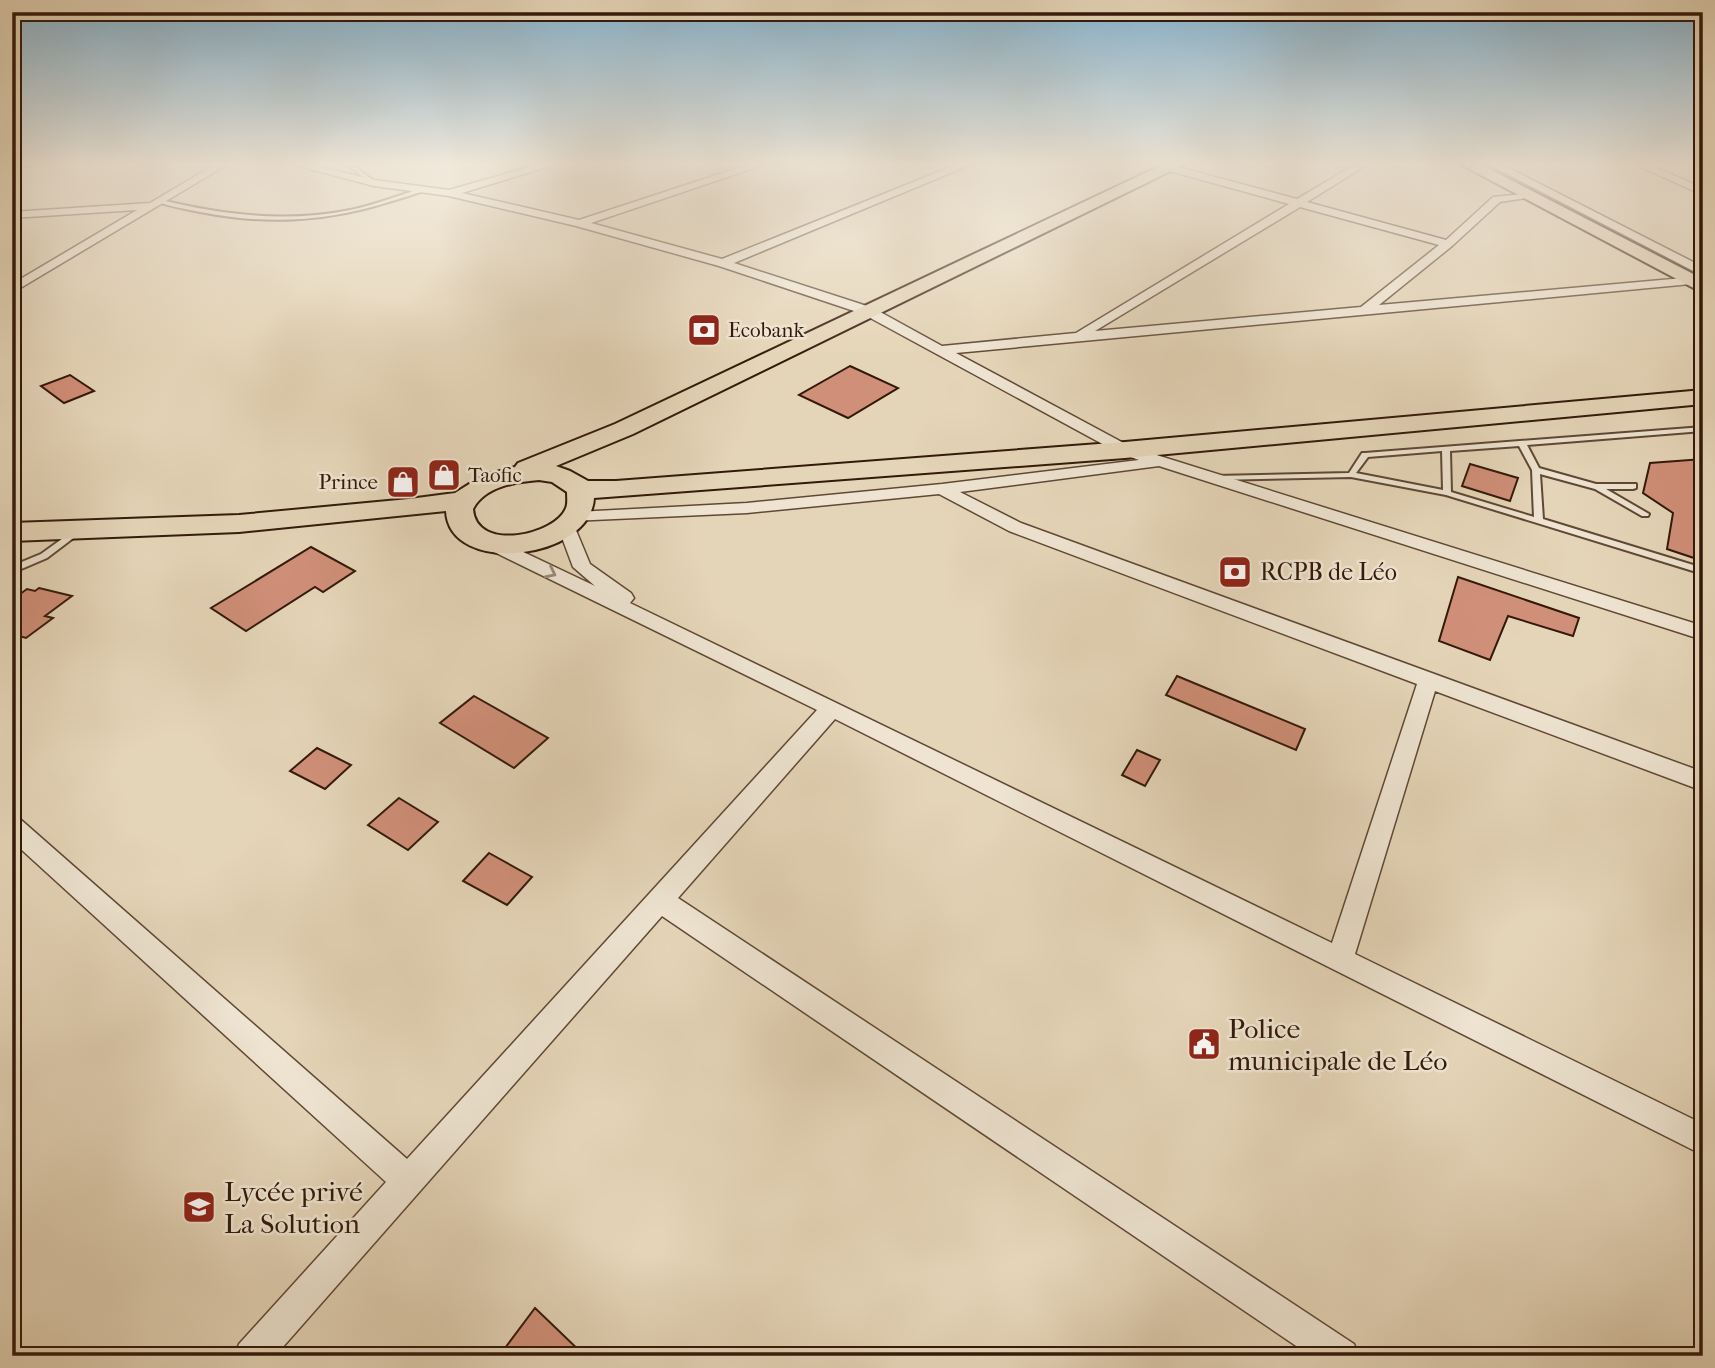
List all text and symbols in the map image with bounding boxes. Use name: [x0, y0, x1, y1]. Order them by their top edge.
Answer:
bank icon: Ecobank: [685, 311, 723, 349]
place label: Ecobank: [728, 318, 805, 342]
shop icon: Taofic: [425, 456, 463, 494]
shop icon: Prince: [384, 463, 422, 501]
place label: Taofic: [468, 463, 522, 487]
place label: Prince: [318, 470, 378, 494]
bank icon: RCPB de Léo: [1216, 553, 1254, 591]
place label: RCPB de Léo: [1260, 558, 1397, 586]
one-way arrow: [544, 565, 556, 579]
place label: Police municipale de Léo: [1228, 1012, 1448, 1077]
public building icon: Police municipale de Léo: [1185, 1025, 1223, 1063]
place label: Lycée privé La Solution: [224, 1175, 363, 1240]
school or university icon: Lycée privé La Solution: [180, 1188, 218, 1226]

